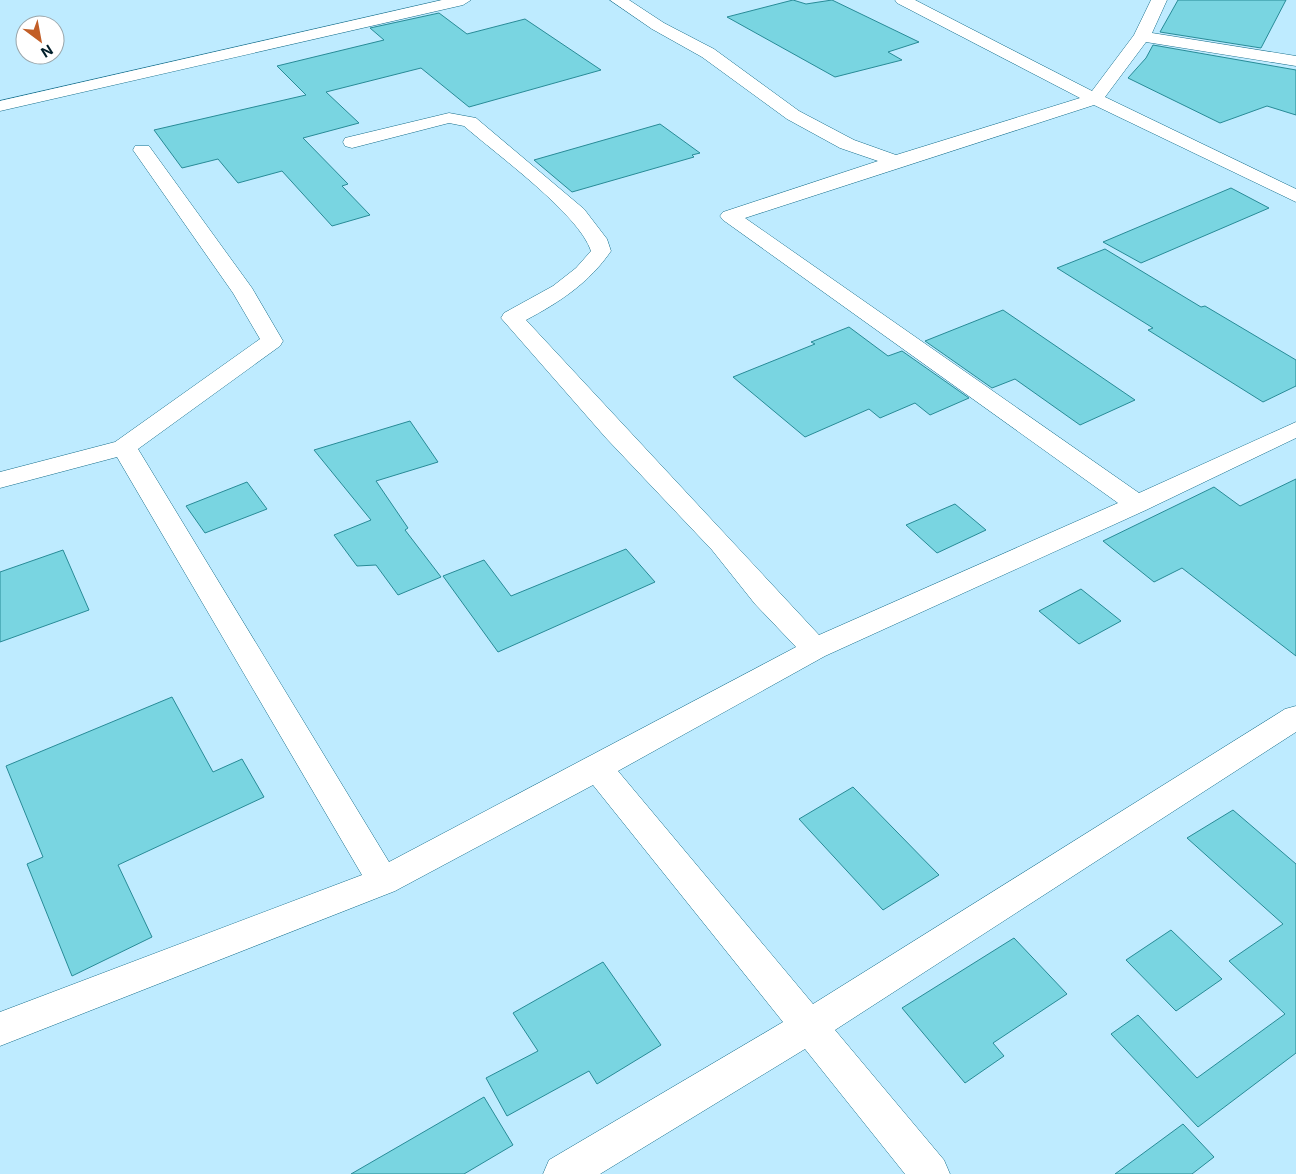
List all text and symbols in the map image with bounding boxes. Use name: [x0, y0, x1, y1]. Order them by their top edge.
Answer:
north arrow: [15, 15, 65, 65]
text: N: [38, 41, 56, 61]

